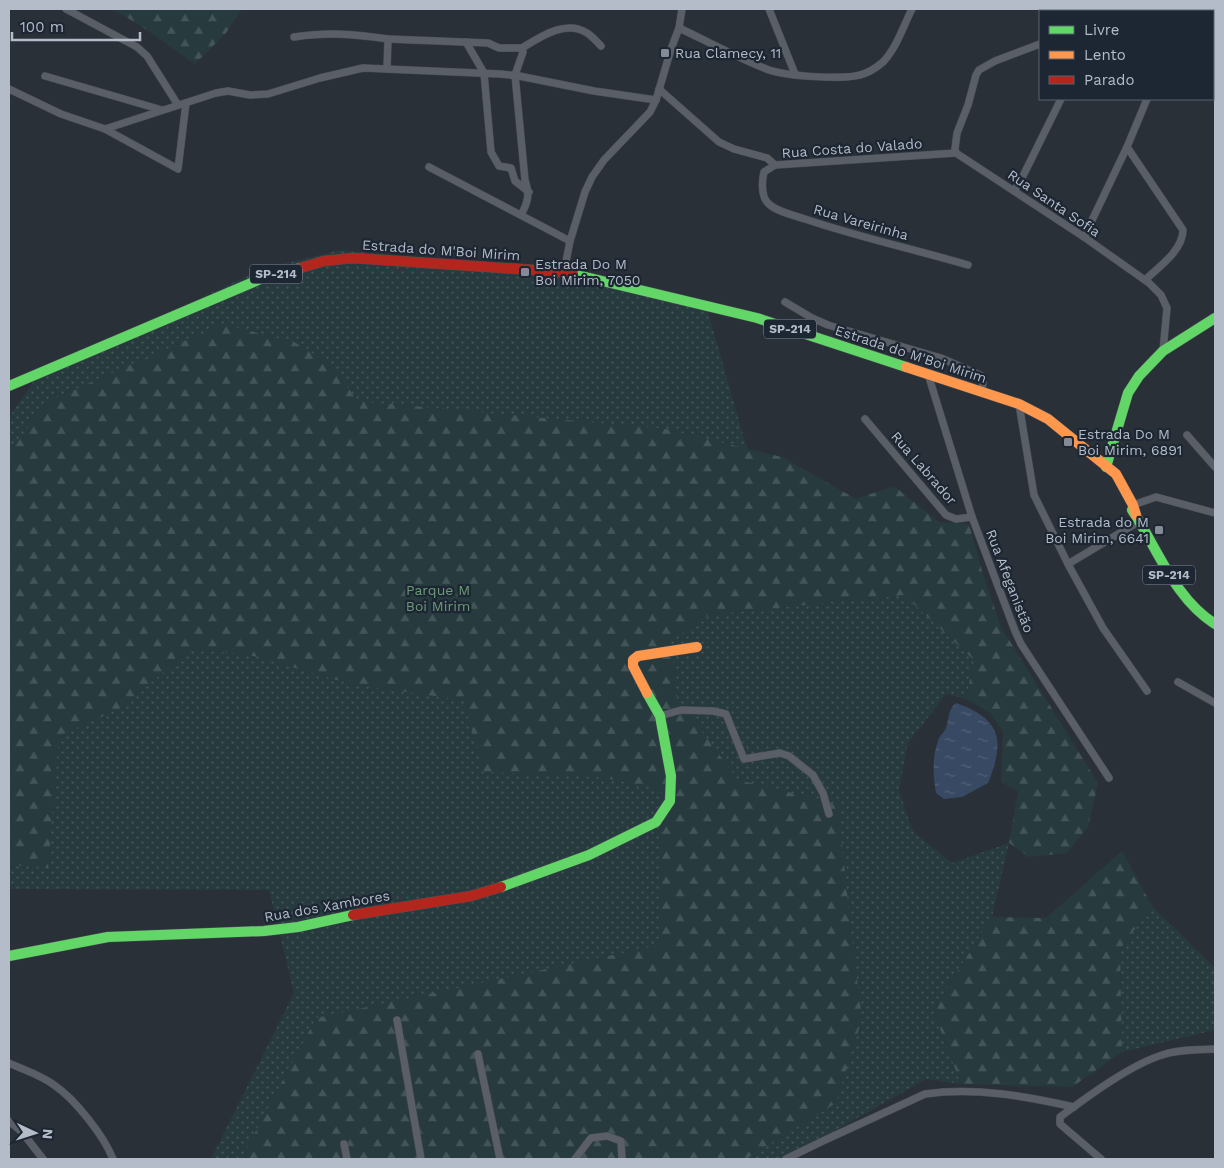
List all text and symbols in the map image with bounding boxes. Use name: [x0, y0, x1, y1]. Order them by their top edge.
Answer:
scale bar: [12, 10, 140, 42]
legend: [1039, 10, 1214, 100]
text: 100 m: [20, 18, 64, 36]
text: Livre: [1084, 21, 1119, 39]
place label: Rua Clamecy, 11: [675, 45, 781, 61]
text: Lento: [1084, 46, 1126, 64]
marker: Rua Clamecy, 11: [659, 47, 671, 59]
text: Parado: [1084, 71, 1134, 89]
street label: Rua Costa do Valado: [781, 135, 923, 161]
street label: Rua Santa Sofia: [1005, 166, 1103, 240]
street label: Rua Vareirinha: [812, 201, 910, 243]
street label: Estrada do M'Boi Mirim: [361, 236, 521, 264]
place label: Estrada Do M Boi Mirim, 7050: [535, 256, 641, 288]
road number: SP-214: [250, 264, 302, 284]
marker: Estrada Do M Boi Mirim, 7050: [519, 266, 531, 278]
road number: SP-214: [764, 320, 816, 338]
street label: Estrada do M'Boi Mirim: [833, 322, 989, 386]
place label: Estrada Do M Boi Mirim, 6891: [1078, 426, 1182, 458]
street label: Rua Labrador: [888, 428, 960, 508]
marker: Estrada Do M Boi Mirim, 6891: [1062, 436, 1074, 448]
place label: Estrada do M Boi Mirim, 6641: [1045, 514, 1149, 546]
marker: Estrada do M Boi Mirim, 6641: [1153, 524, 1165, 536]
street label: Rua Afeganistão: [983, 527, 1037, 635]
road number: SP-214: [1143, 566, 1195, 584]
park label: Parque M Boi Mirim: [406, 582, 470, 614]
street label: Rua dos Xambores: [263, 887, 391, 925]
north arrow: [10, 1108, 60, 1158]
text: N: [40, 1128, 56, 1140]

